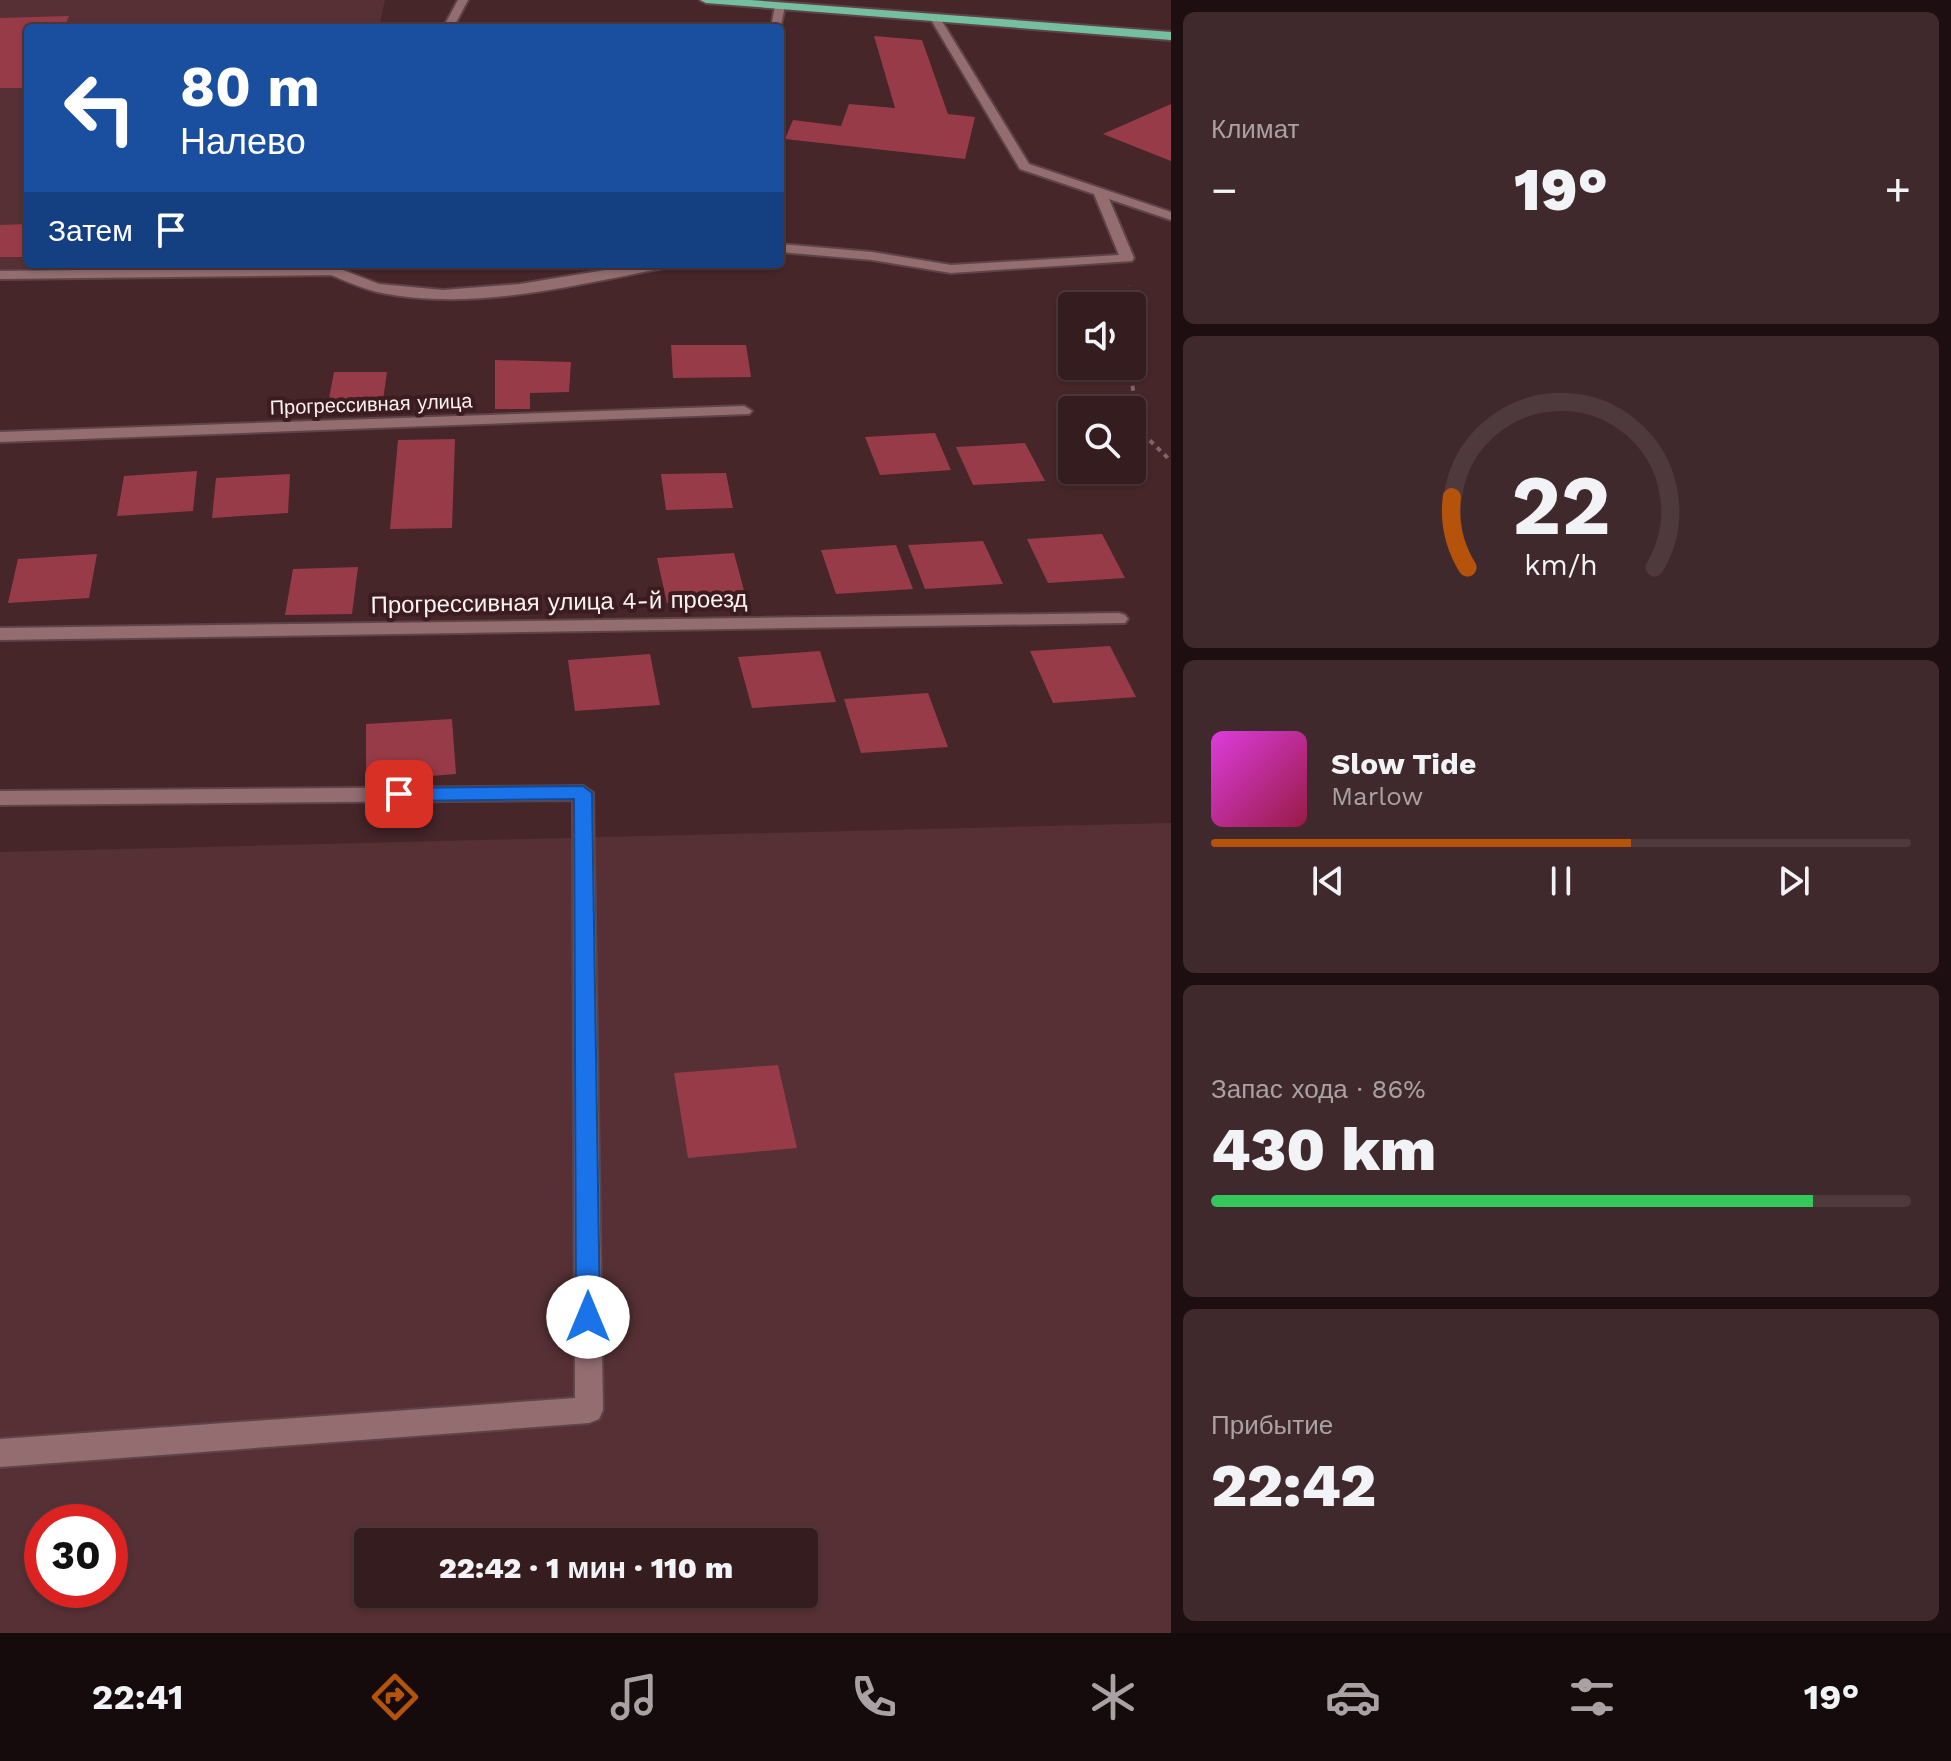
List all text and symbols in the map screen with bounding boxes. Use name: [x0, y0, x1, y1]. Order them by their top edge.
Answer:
text: 80 m: [180, 54, 320, 120]
icon: left: [48, 56, 152, 160]
text: Климат: [1211, 114, 1300, 144]
text: Налево: [180, 121, 306, 163]
text: 19°: [1514, 154, 1608, 225]
text: −: [1211, 164, 1238, 216]
text: +: [1884, 164, 1911, 216]
icon: arrive: [149, 208, 193, 252]
text: Затем: [48, 213, 133, 248]
map controls: [1058, 292, 1146, 484]
button: sound: [1058, 292, 1146, 380]
street label: Прогрессивная улица: [269, 388, 474, 420]
button: search: [1058, 396, 1146, 484]
text: 22: [1511, 457, 1611, 554]
text: km/h: [1524, 548, 1598, 582]
street label: Прогрессивная улица 4-й проезд: [370, 585, 748, 619]
text: Slow Tide: [1331, 746, 1476, 781]
pin: [365, 760, 433, 828]
icon: arrive: [377, 772, 421, 816]
text: Marlow: [1331, 781, 1423, 811]
icon: previous: [1306, 859, 1350, 903]
icon: pause: [1539, 859, 1583, 903]
icon: next: [1772, 859, 1816, 903]
text: Запас хода · 86%: [1211, 1074, 1426, 1104]
text: 430 km: [1211, 1114, 1436, 1185]
position arrow: [546, 1275, 630, 1359]
text: Прибытие: [1211, 1410, 1333, 1440]
text: 22:42: [1211, 1450, 1376, 1521]
speed limit sign: 30: [24, 1504, 128, 1608]
text: 22:42 · 1 мин · 110 m: [439, 1550, 733, 1585]
icon: directions: [367, 1669, 423, 1725]
icon: music: [606, 1669, 662, 1725]
icon: phone: [846, 1669, 902, 1725]
icon: climate: [1085, 1669, 1141, 1725]
icon: car: [1325, 1669, 1381, 1725]
icon: filters: [1564, 1669, 1620, 1725]
text: 22:41: [92, 1676, 183, 1718]
text: 19°: [1804, 1676, 1859, 1718]

